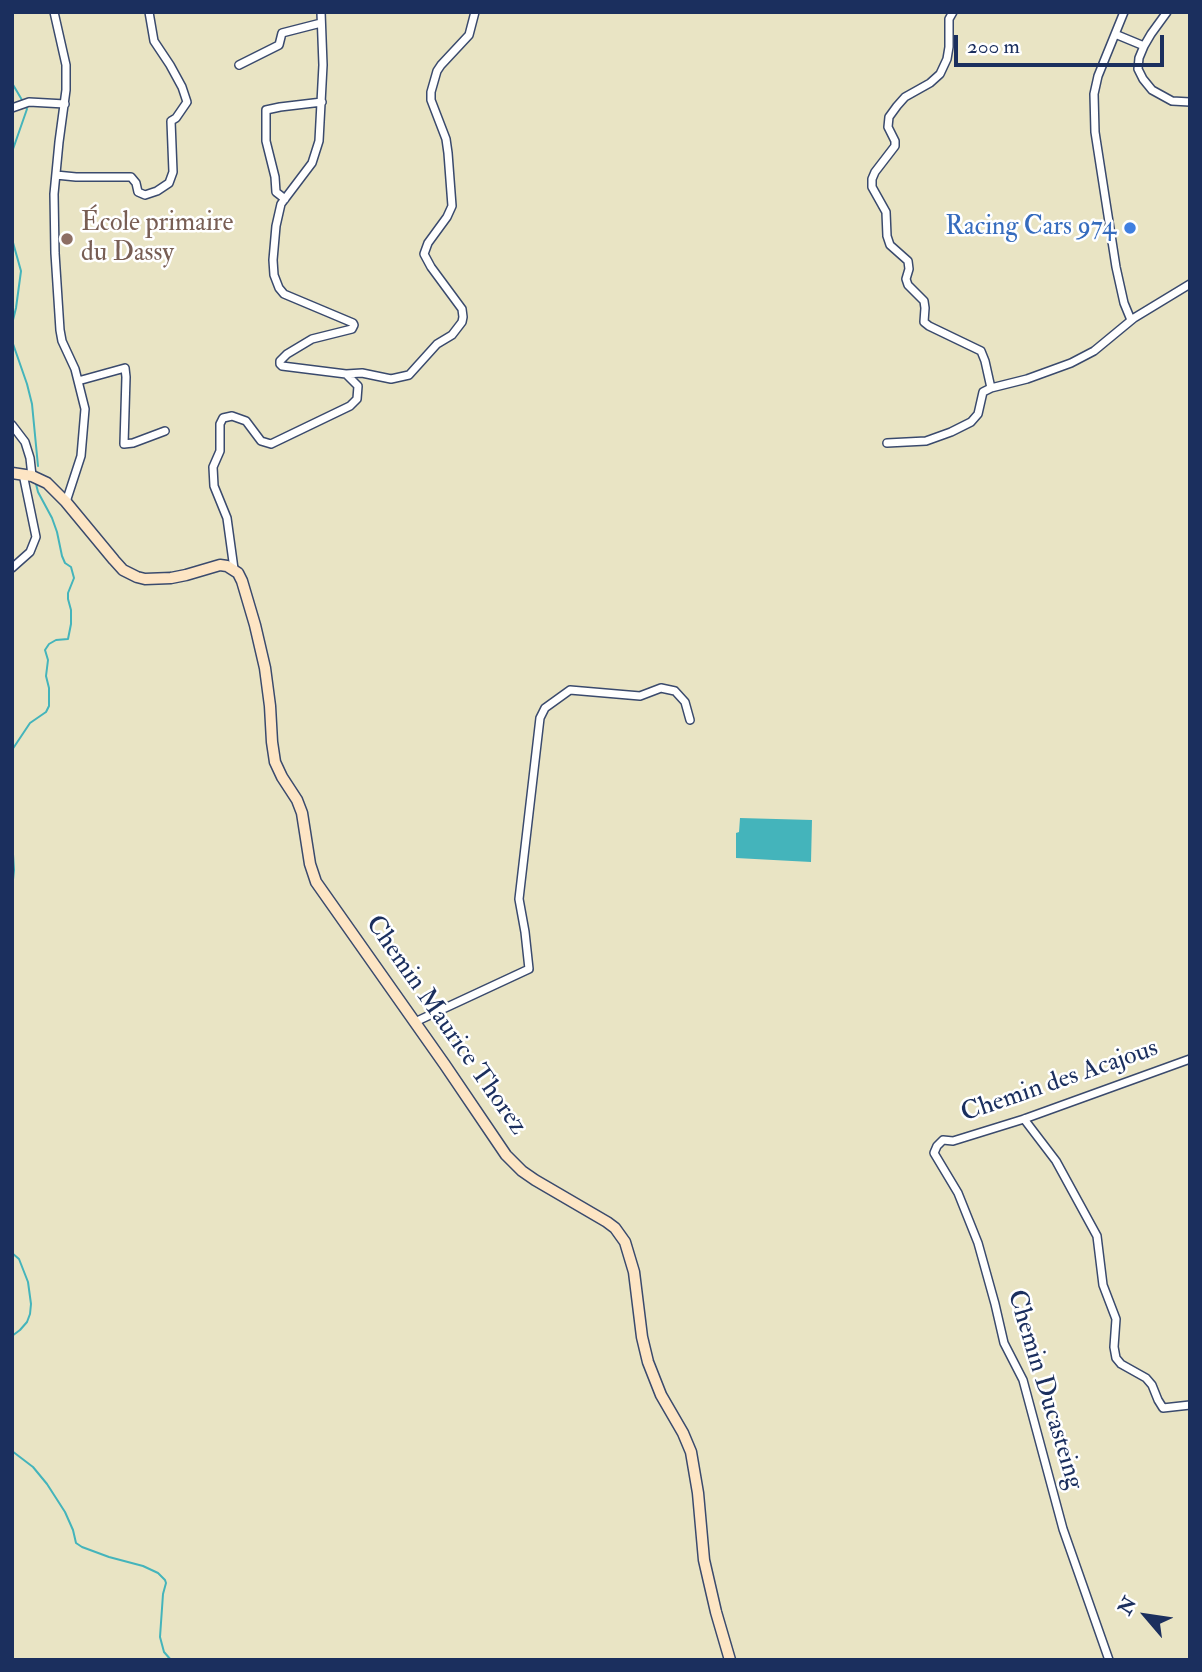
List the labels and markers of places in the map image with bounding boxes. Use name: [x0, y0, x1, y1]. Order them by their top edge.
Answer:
place label: École primaire du Dassy: [81, 208, 233, 270]
place label: Racing Cars 974: [945, 212, 1116, 244]
marker: Racing Cars 974: [1122, 220, 1138, 236]
marker: École primaire du Dassy: [59, 231, 75, 247]

